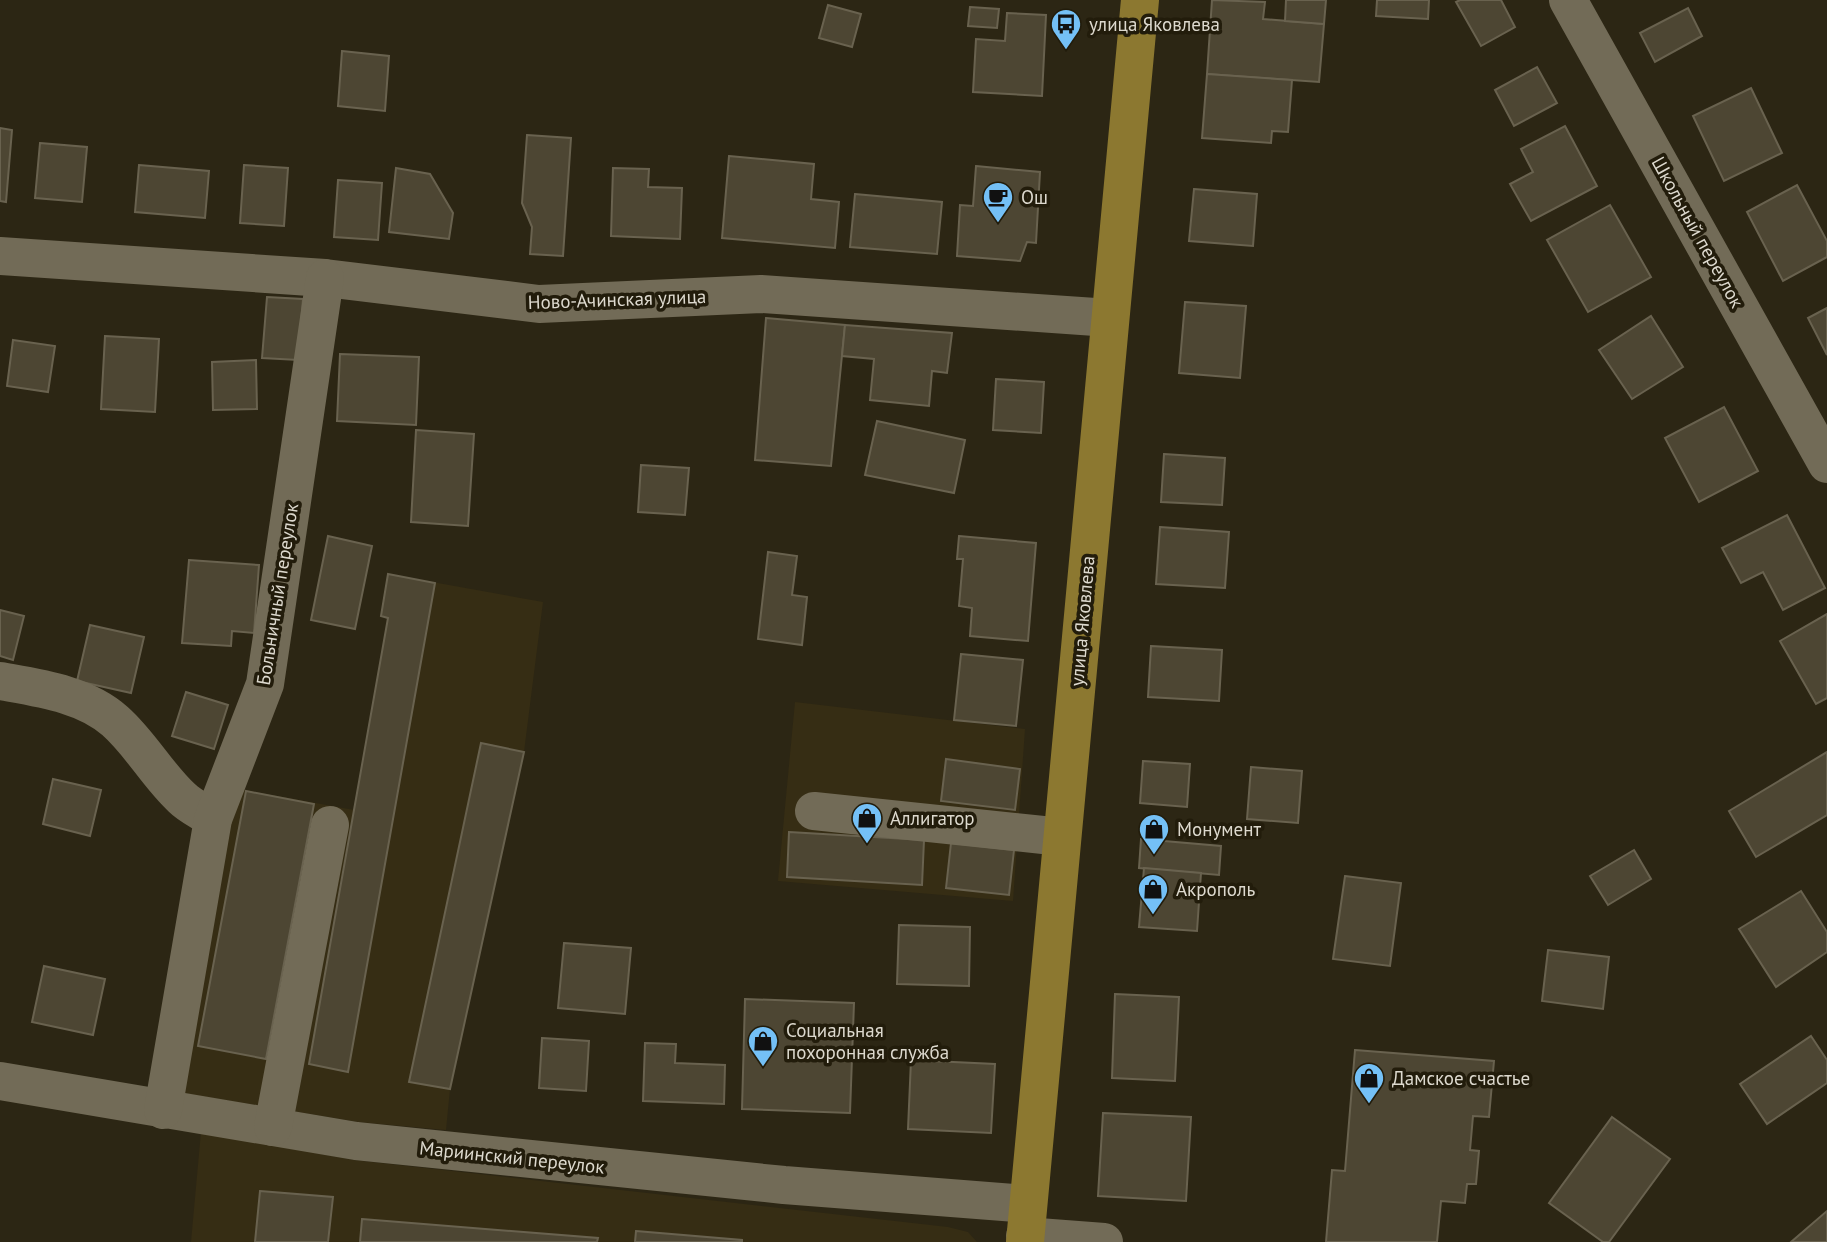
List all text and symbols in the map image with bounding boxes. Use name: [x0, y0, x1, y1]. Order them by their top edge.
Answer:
bus stop icon: улица Яковлева: [1049, 7, 1083, 51]
place label: улица Яковлева: [1089, 12, 1220, 36]
street label: Школьный переулок: [1647, 152, 1749, 312]
cafe icon: Ош: [981, 180, 1015, 224]
place label: Ош: [1021, 185, 1048, 209]
street label: Ново-Ачинская улица: [527, 284, 707, 314]
street label: Больничный переулок: [251, 501, 303, 687]
street label: улица Яковлева: [1064, 555, 1100, 687]
shop icon: Аллигатор: [850, 801, 884, 845]
place label: Аллигатор: [890, 806, 975, 830]
shop icon: Монумент: [1137, 812, 1171, 856]
place label: Монумент: [1177, 817, 1261, 841]
shop icon: Акрополь: [1136, 872, 1170, 916]
place label: Акрополь: [1176, 877, 1255, 901]
place label: Социальная похоронная служба: [786, 1018, 949, 1064]
shop icon: Социальная похоронная служба: [746, 1024, 780, 1068]
shop icon: Дамское счастье: [1352, 1061, 1386, 1105]
place label: Дамское счастье: [1392, 1066, 1530, 1090]
street label: Мариинский переулок: [418, 1135, 606, 1179]

